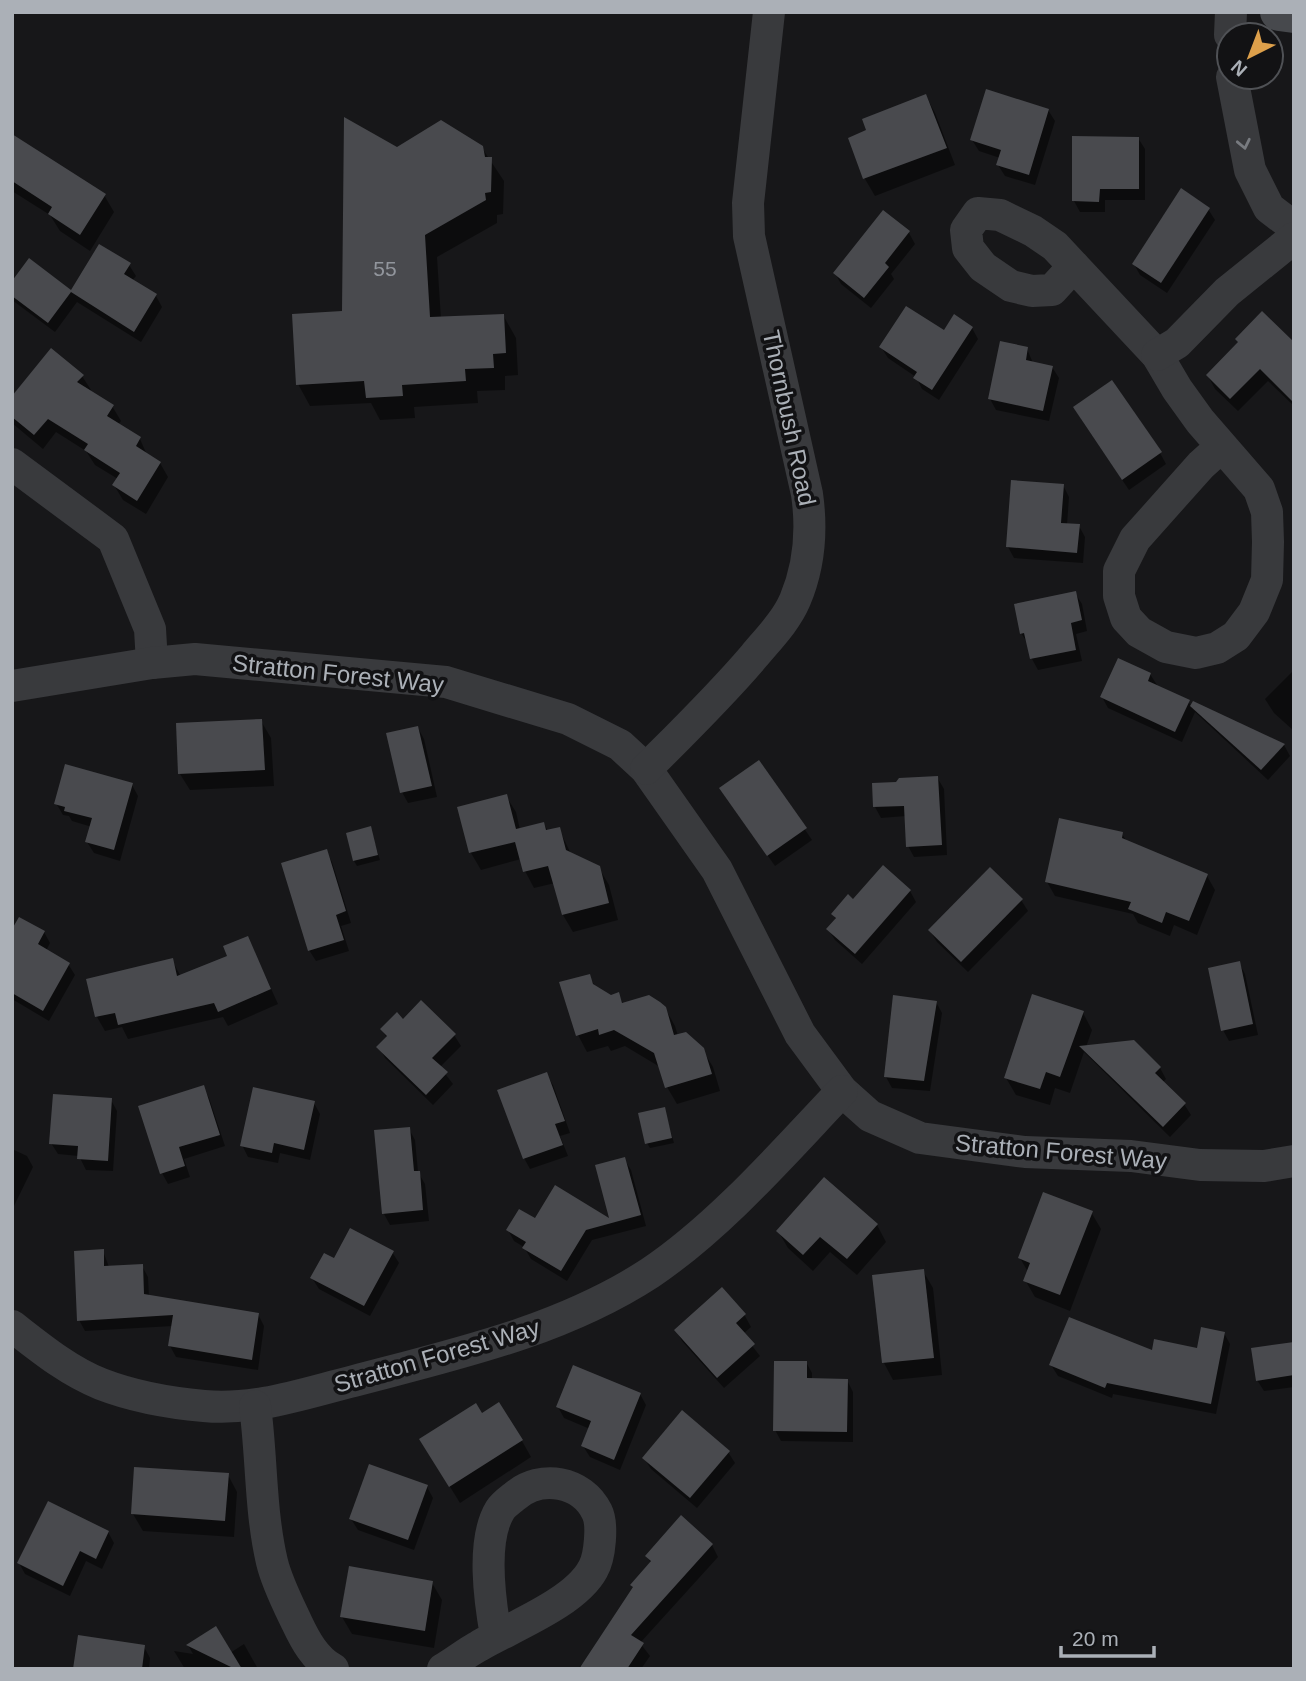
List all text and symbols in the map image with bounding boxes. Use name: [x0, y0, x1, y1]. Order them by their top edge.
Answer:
north arrow: [1215, 21, 1285, 91]
text: N: [1227, 56, 1251, 81]
one-way arrow: [1236, 138, 1251, 150]
house number: 55: [373, 257, 397, 280]
street label: Thornbush Road: [758, 328, 821, 508]
street label: Stratton Forest Way: [231, 649, 445, 698]
street label: Stratton Forest Way: [954, 1129, 1168, 1174]
street label: Stratton Forest Way: [331, 1313, 543, 1398]
scale bar: [1061, 1614, 1154, 1658]
text: 20 m: [1072, 1627, 1119, 1650]

